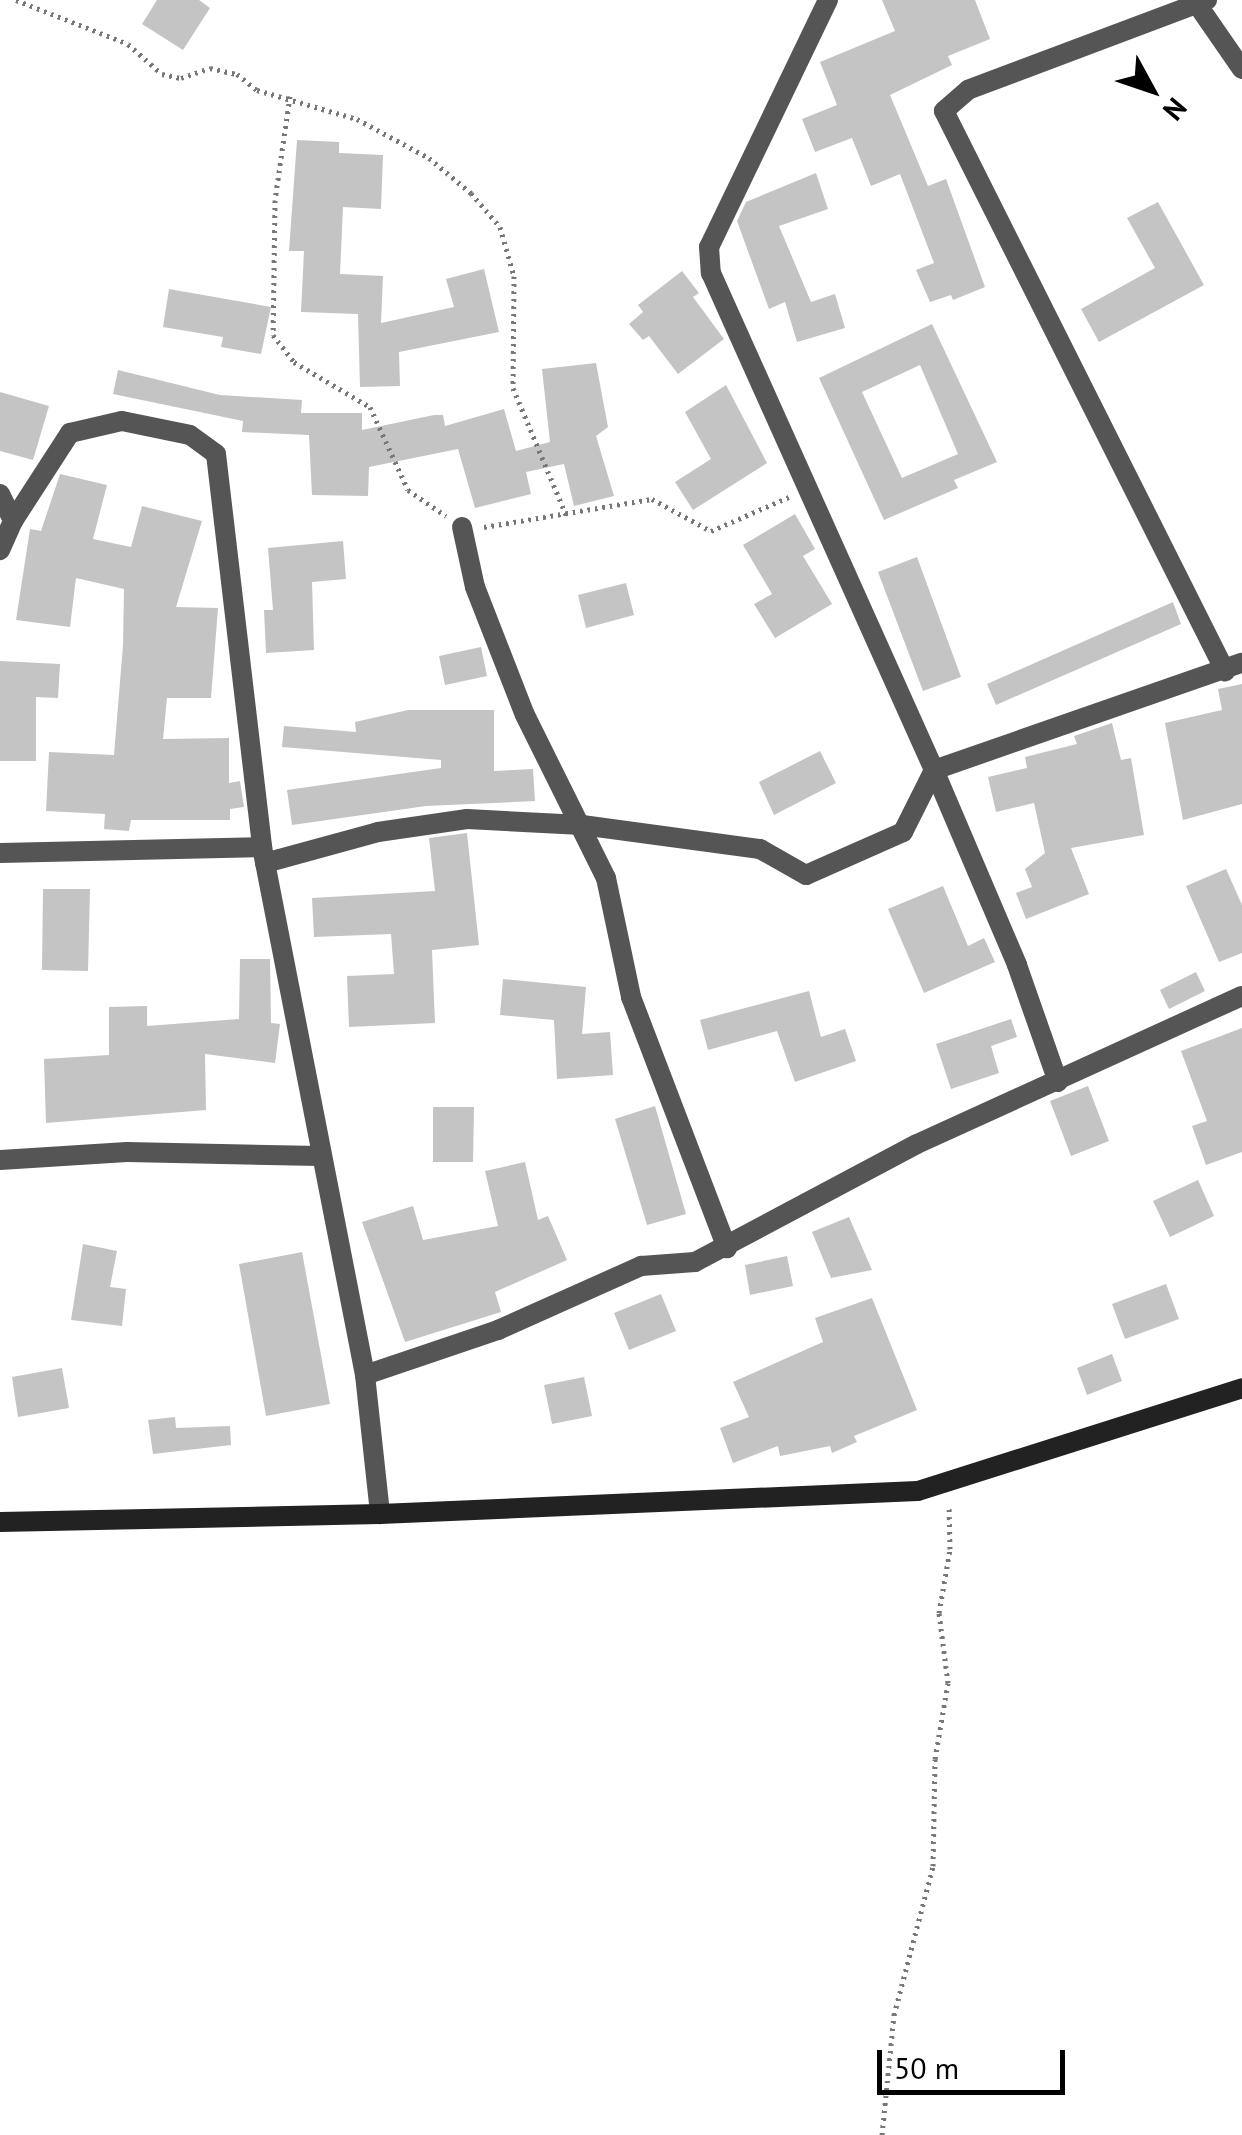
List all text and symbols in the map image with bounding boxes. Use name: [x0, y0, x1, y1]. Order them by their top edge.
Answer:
north arrow: [1102, 40, 1202, 140]
text: N: [1155, 91, 1195, 129]
scale bar: [882, 2030, 1070, 2092]
text: 50 m: [894, 2048, 959, 2087]

